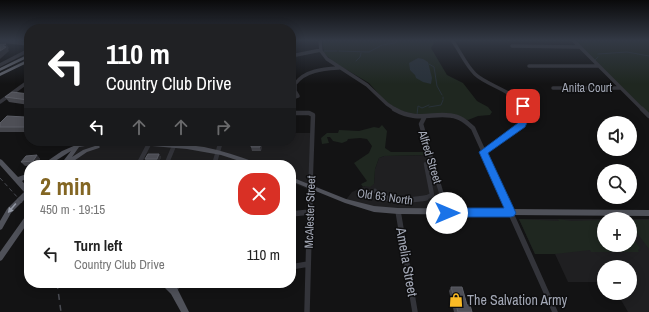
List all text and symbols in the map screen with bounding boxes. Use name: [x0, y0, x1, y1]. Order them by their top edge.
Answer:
text: 110 m: [106, 35, 170, 73]
icon: left: [40, 40, 92, 92]
text: Country Club Drive: [106, 71, 232, 96]
street label: Anita Court: [561, 80, 612, 96]
pin: [506, 89, 540, 123]
icon: arrive: [512, 95, 534, 117]
icon: left: [86, 116, 108, 138]
icon: ahead: [128, 116, 150, 138]
icon: ahead: [170, 116, 192, 138]
icon: right: [212, 116, 234, 138]
map controls: [597, 116, 637, 300]
button: sound: [597, 116, 637, 156]
street label: Alfred Street: [414, 128, 446, 186]
button: search: [597, 164, 637, 204]
text: 2 min: [40, 170, 91, 202]
button: close: [238, 173, 280, 215]
street label: McAlester Street: [301, 175, 319, 249]
street label: Old 63 North: [356, 185, 414, 209]
position arrow: [426, 192, 468, 234]
text: 450 m · 19:15: [40, 201, 105, 218]
one-way arrow: [8, 203, 17, 214]
button: +: [597, 212, 637, 252]
street label: Amelia Street: [392, 225, 422, 298]
text: Turn left: [74, 235, 122, 256]
icon: left: [40, 243, 62, 265]
text: 110 m: [247, 244, 280, 265]
text: Country Club Drive: [74, 256, 165, 273]
button: −: [597, 260, 637, 300]
place label: The Salvation Army: [467, 291, 567, 309]
shop icon: The Salvation Army: [448, 292, 464, 308]

